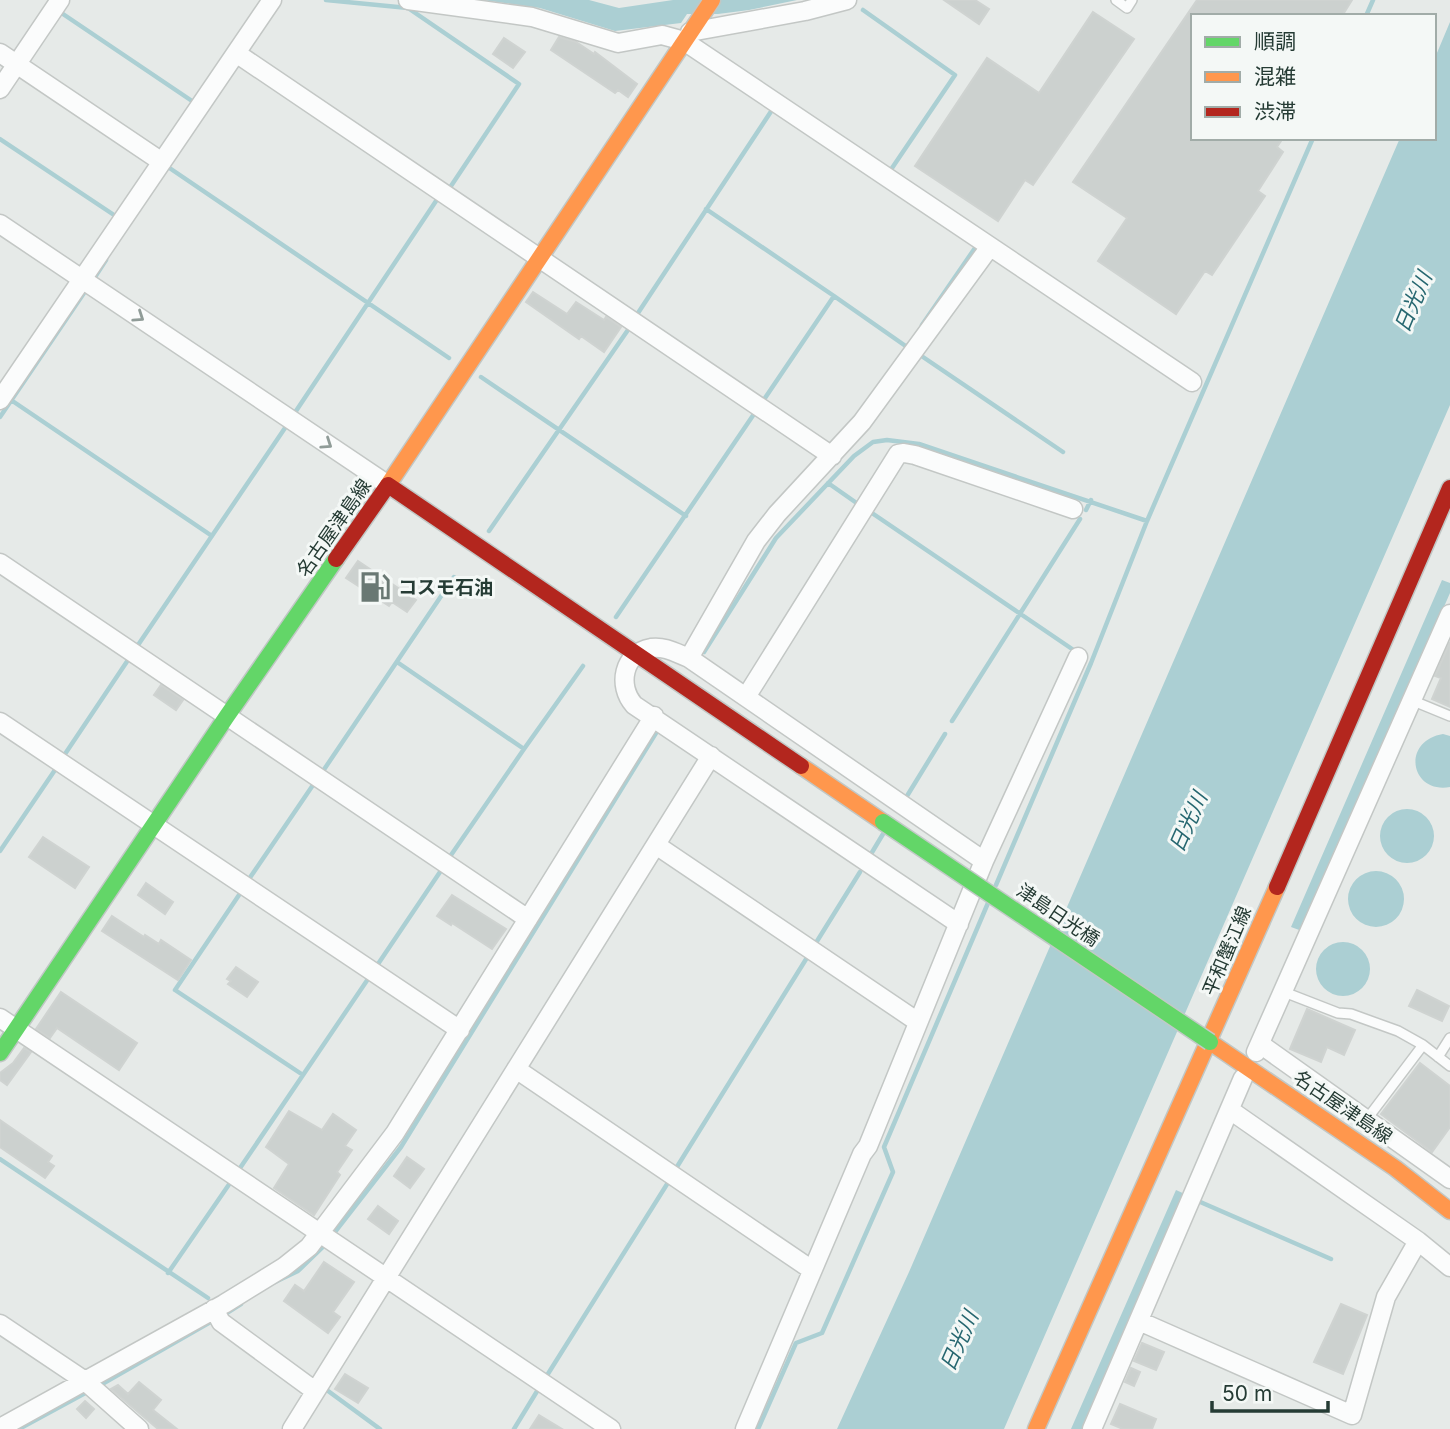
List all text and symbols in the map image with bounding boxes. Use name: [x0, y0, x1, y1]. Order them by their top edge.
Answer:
legend: [1191, 14, 1436, 140]
text: 順調: [1254, 29, 1296, 54]
text: 混雑: [1254, 64, 1296, 89]
text: 渋滞: [1254, 99, 1296, 124]
water label: 日光川: [1389, 266, 1438, 336]
one-way arrow: [131, 309, 144, 321]
one-way arrow: [320, 436, 333, 449]
street label: 名古屋津島線: [292, 475, 376, 581]
fuel station icon: コスモ石油: [358, 570, 392, 604]
place label: コスモ石油: [398, 576, 493, 599]
water label: 日光川: [1164, 786, 1213, 856]
street label: 津島日光橋: [1012, 879, 1104, 951]
street label: 平和蟹江線: [1198, 903, 1256, 999]
street label: 名古屋津島線: [1289, 1066, 1397, 1148]
water label: 日光川: [935, 1305, 984, 1375]
scale bar: [1212, 1370, 1328, 1414]
text: 50 m: [1222, 1381, 1272, 1406]

